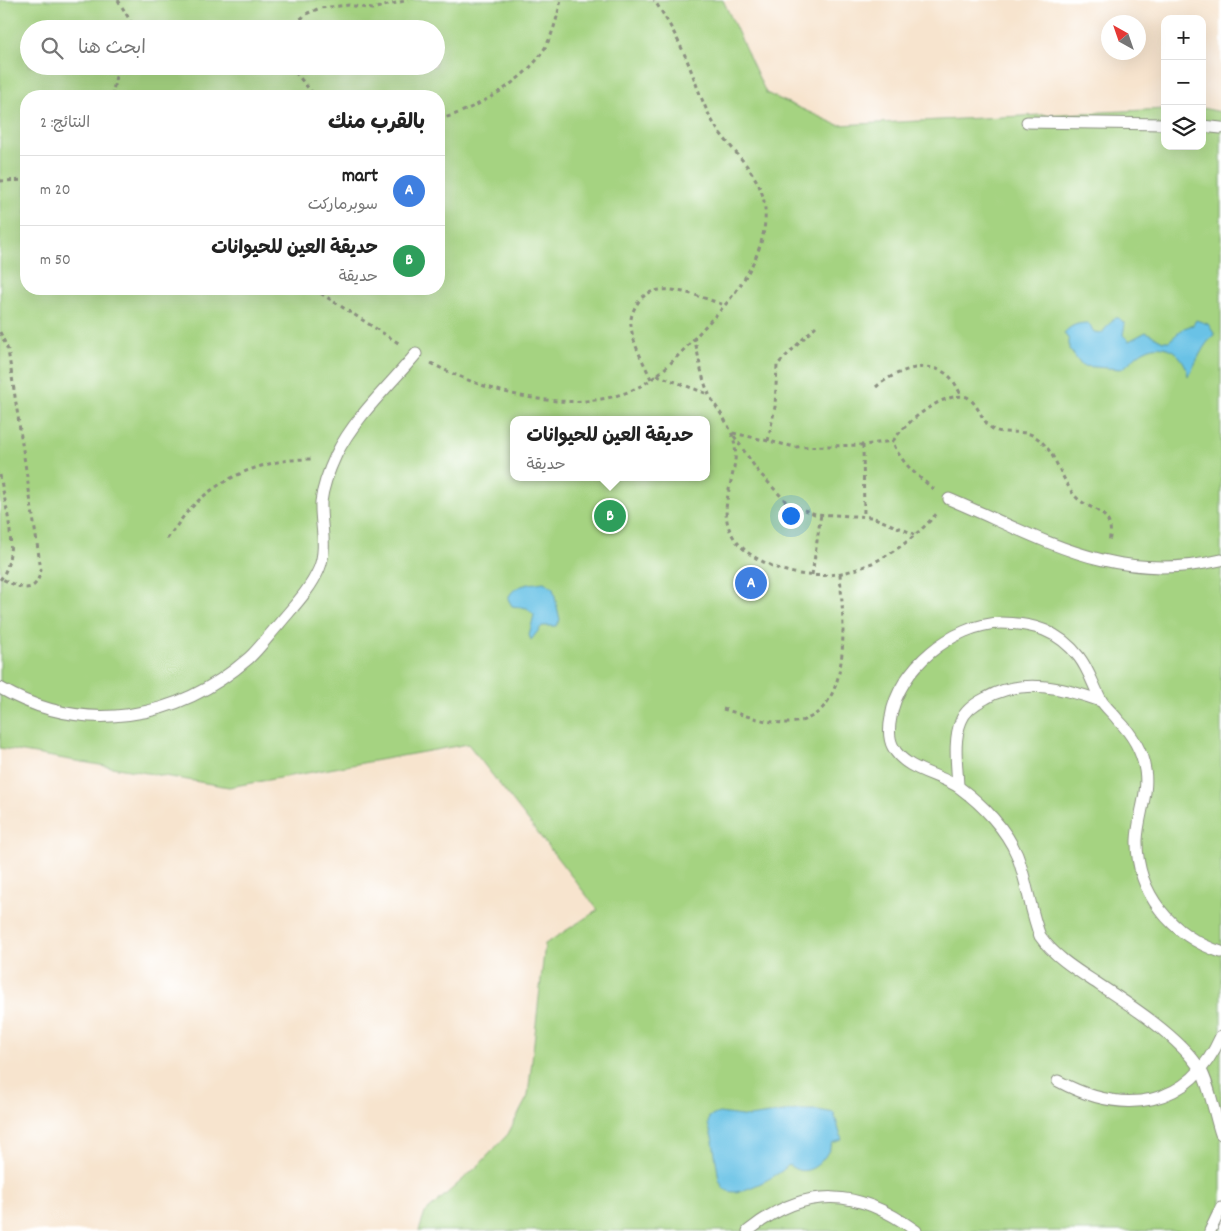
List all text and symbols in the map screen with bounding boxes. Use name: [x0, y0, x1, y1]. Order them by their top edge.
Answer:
north arrow: [1101, 15, 1146, 60]
map controls: [1161, 15, 1206, 150]
button: +: [1161, 15, 1206, 60]
search box: [20, 20, 445, 75]
icon: search: [38, 34, 66, 62]
text: ابحث هنا: [78, 36, 146, 63]
button: −: [1161, 60, 1206, 105]
button: layers: [1161, 105, 1206, 150]
text: بالقرب منك: [328, 109, 425, 139]
text: النتائج: 2: [40, 112, 90, 135]
text: mart: [342, 164, 378, 191]
text: 20 m: [40, 179, 70, 202]
text: A: [405, 179, 413, 202]
text: سوبرماركت: [308, 194, 378, 217]
text: حديقة العين للحيوانات: [211, 236, 378, 263]
text: 50 m: [40, 249, 71, 272]
text: B: [405, 249, 413, 272]
text: حديقة: [339, 266, 378, 289]
popup: [510, 416, 710, 481]
text: حديقة العين للحيوانات: [527, 424, 693, 451]
text: حديقة: [527, 454, 566, 477]
pin: B: [594, 497, 626, 535]
your location: [778, 503, 804, 529]
pin: A: [735, 564, 767, 602]

